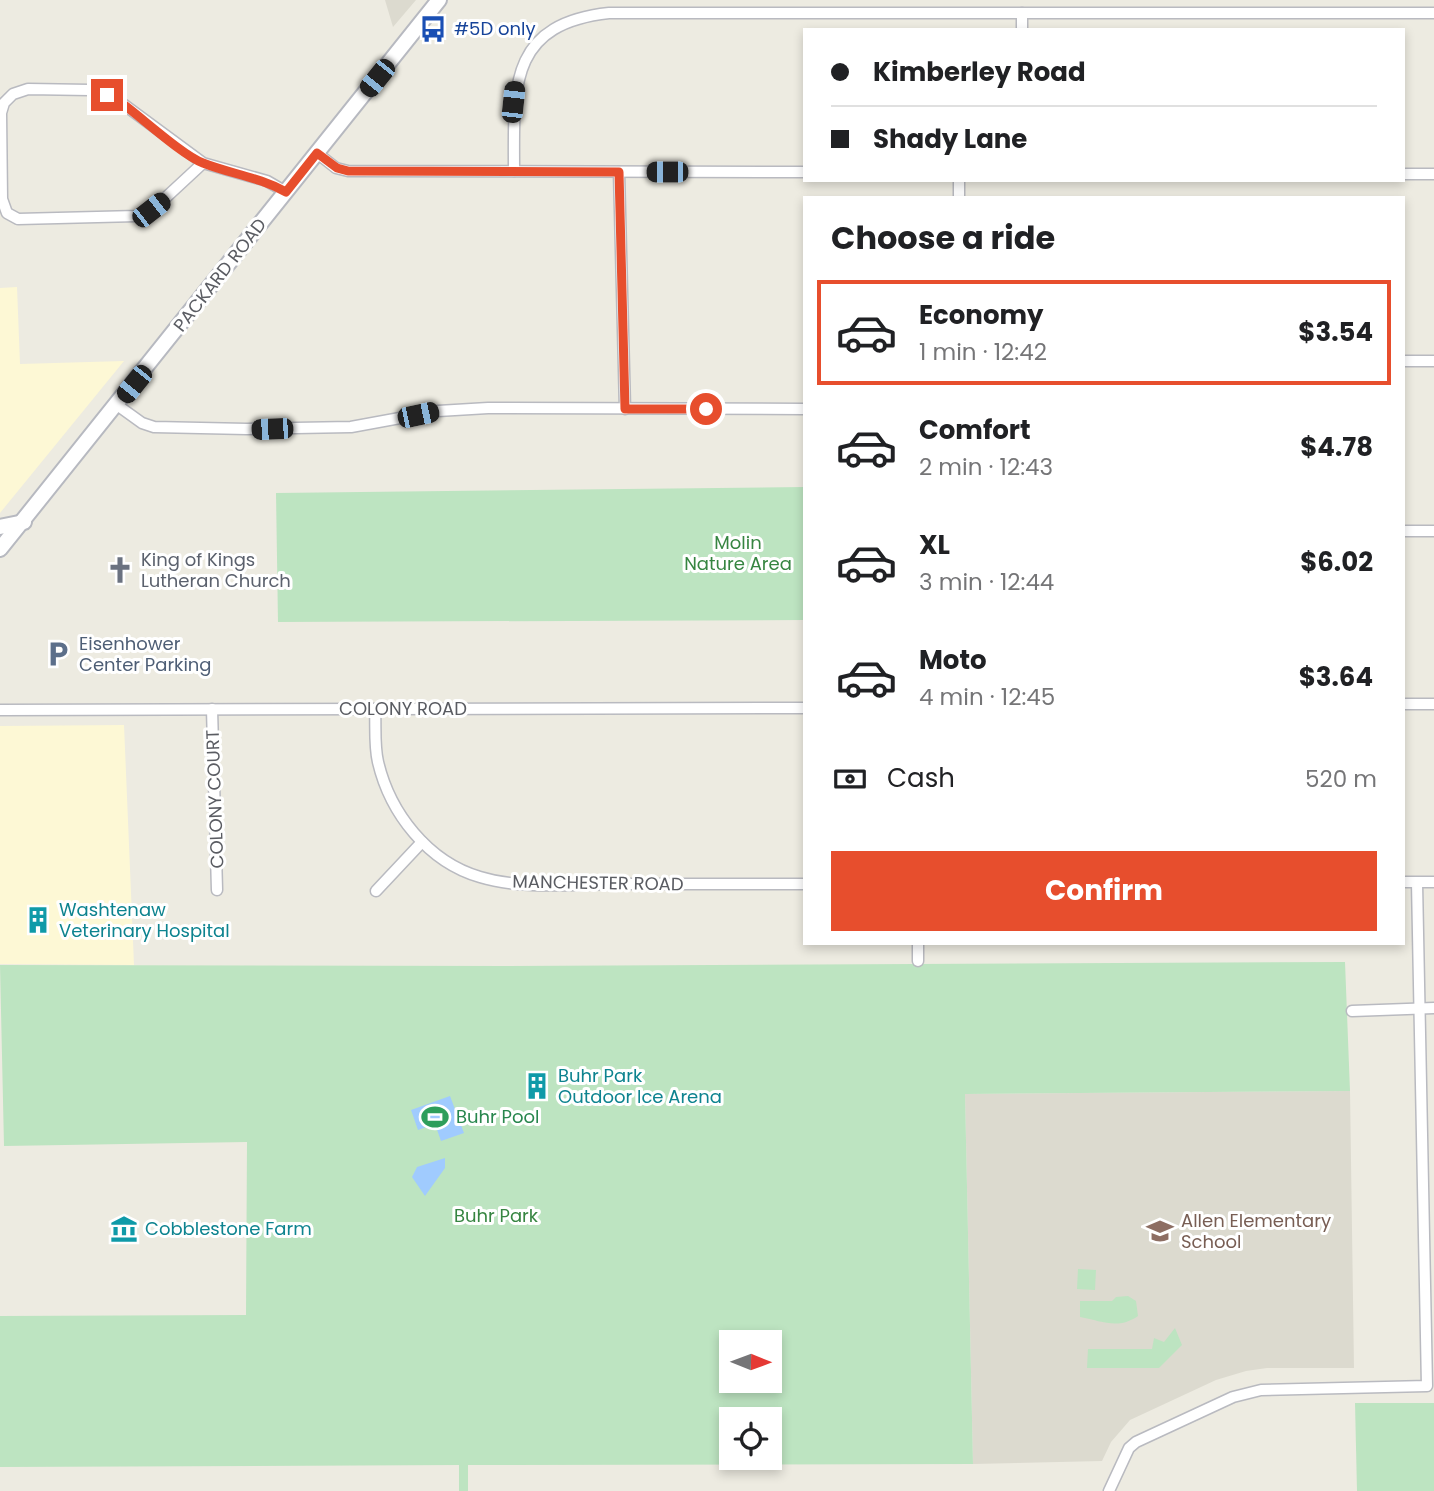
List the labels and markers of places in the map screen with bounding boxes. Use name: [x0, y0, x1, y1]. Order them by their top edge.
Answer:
bus stop icon: #5D only: [418, 14, 448, 44]
place label: #5D only: [454, 16, 536, 41]
place label: King of Kings Lutheran Church: [141, 547, 291, 593]
church icon: King of Kings Lutheran Church: [105, 555, 135, 585]
place label: Eisenhower Center Parking: [79, 631, 212, 677]
parking icon: Eisenhower Center Parking: [43, 639, 73, 669]
place label: Washtenaw Veterinary Hospital: [59, 897, 230, 943]
building icon: Washtenaw Veterinary Hospital: [23, 905, 53, 935]
place label: Buhr Park Outdoor Ice Arena: [558, 1063, 722, 1109]
building icon: Buhr Park Outdoor Ice Arena: [522, 1071, 552, 1101]
sports icon: Buhr Pool: [420, 1102, 450, 1132]
place label: Buhr Pool: [456, 1104, 539, 1129]
place label: Allen Elementary School: [1181, 1208, 1331, 1254]
museum icon: Cobblestone Farm: [109, 1214, 139, 1244]
place label: Cobblestone Farm: [145, 1216, 312, 1241]
school or university icon: Allen Elementary School: [1145, 1216, 1175, 1246]

